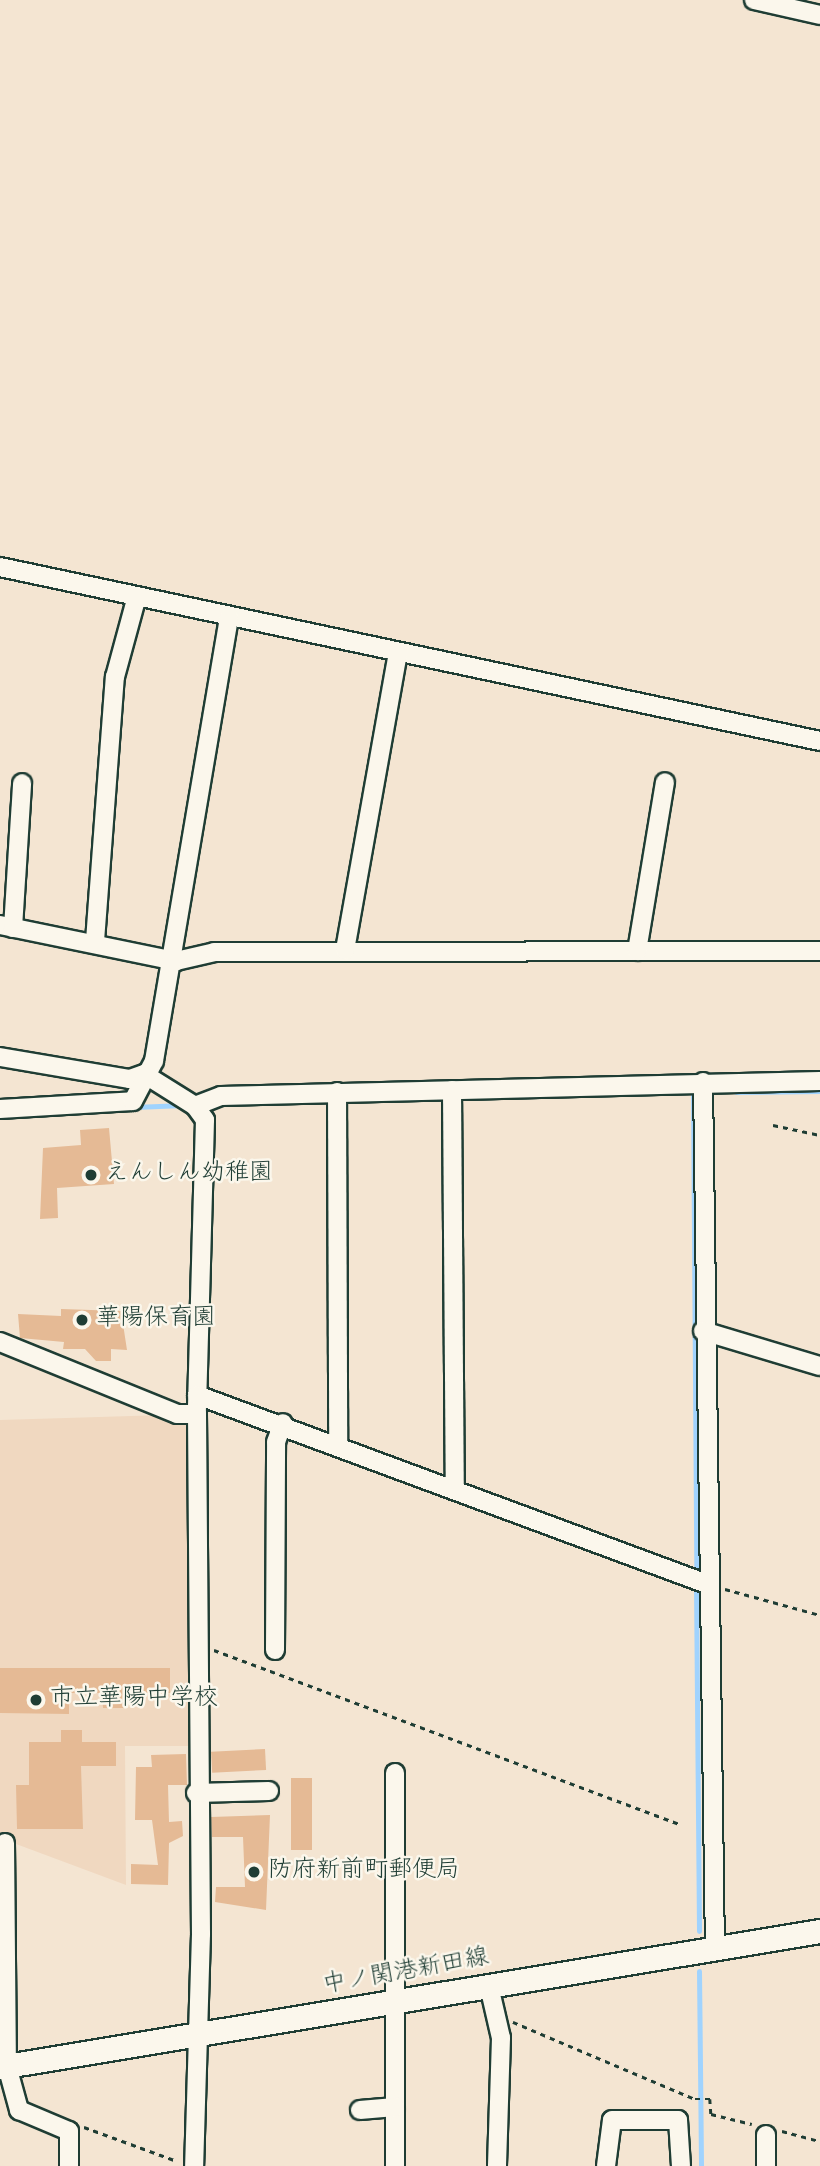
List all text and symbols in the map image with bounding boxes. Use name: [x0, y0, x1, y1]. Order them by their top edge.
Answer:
place label: えんしん幼稚園: [105, 1161, 273, 1189]
marker: えんしん幼稚園: [83, 1167, 99, 1183]
place label: 華陽保育園: [96, 1306, 216, 1334]
marker: 華陽保育園: [74, 1312, 90, 1328]
place label: 市立華陽中学校: [50, 1686, 218, 1714]
marker: 市立華陽中学校: [28, 1692, 44, 1708]
place label: 防府新前町郵便局: [268, 1858, 460, 1886]
marker: 防府新前町郵便局: [246, 1864, 262, 1880]
street label: 中ノ関港新田線: [321, 1944, 491, 2002]

